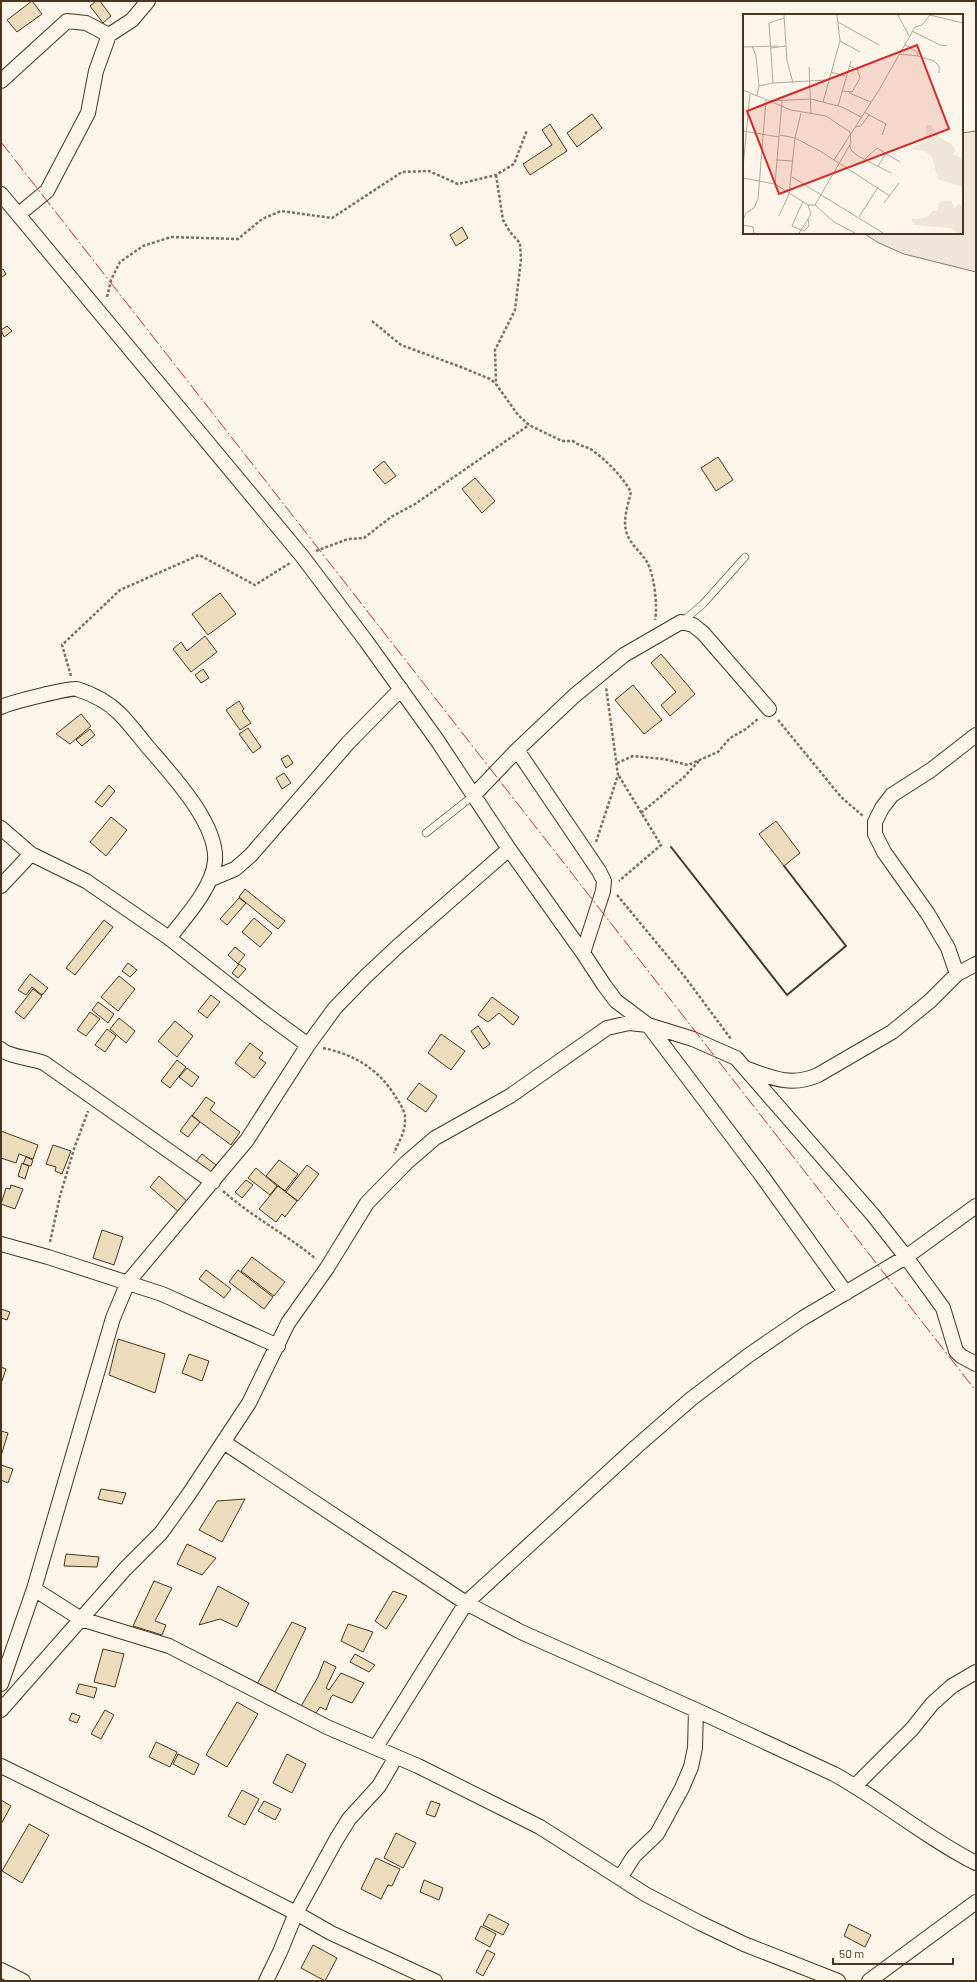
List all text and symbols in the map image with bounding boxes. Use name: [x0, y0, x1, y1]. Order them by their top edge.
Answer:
inset map: [743, 14, 963, 234]
scale bar: [833, 1940, 953, 1966]
text: 50 m: [839, 1946, 864, 1960]

